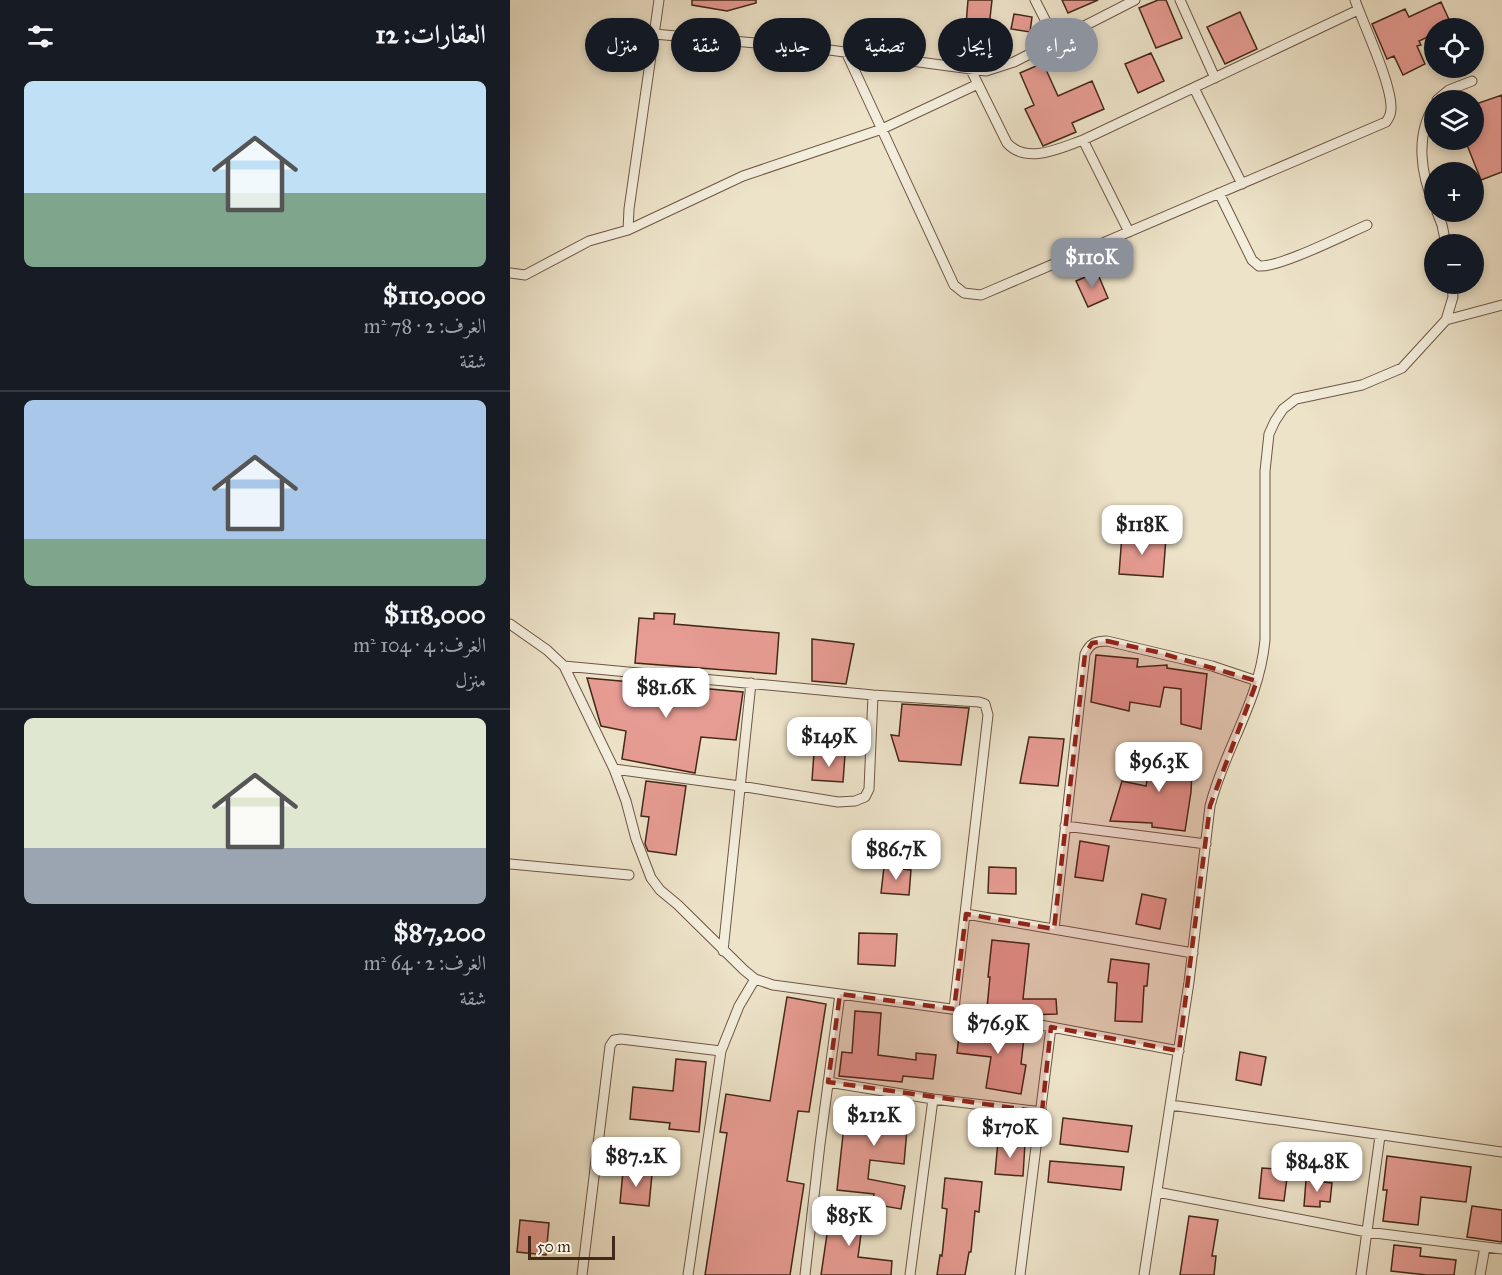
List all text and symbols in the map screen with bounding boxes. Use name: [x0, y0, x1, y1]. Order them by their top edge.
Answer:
text: العقارات: 12: [375, 18, 486, 50]
chip: منزل: [585, 18, 659, 72]
chip: شقة: [671, 18, 741, 72]
chip: جديد: [753, 18, 831, 72]
chip: تصفية: [843, 18, 926, 72]
chip: إيجار: [938, 18, 1013, 72]
chip: شراء: [1025, 18, 1098, 72]
map controls: [1424, 18, 1484, 294]
button: locate: [1424, 18, 1484, 78]
icon: filters: [24, 20, 57, 53]
button: layers: [1424, 90, 1484, 150]
icon: home: [201, 120, 309, 228]
button: +: [1424, 162, 1484, 222]
button: −: [1424, 234, 1484, 294]
pin: $110K: [1050, 238, 1134, 289]
text: $110K: [1065, 245, 1119, 269]
text: $110,000: [383, 279, 486, 311]
text: الغرف: 2 · 78 m²: [364, 314, 486, 338]
text: شقة: [460, 349, 486, 373]
icon: home: [201, 439, 309, 547]
pin: $118K: [1100, 505, 1184, 556]
text: $118K: [1116, 512, 1168, 536]
text: $118,000: [384, 598, 486, 630]
text: الغرف: 4 · 104 m²: [353, 633, 486, 657]
text: منزل: [455, 668, 486, 692]
pin: $81.6K: [617, 668, 715, 719]
text: $81.6K: [636, 675, 696, 699]
pin: $149K: [787, 717, 871, 768]
text: $149K: [801, 724, 857, 748]
pin: $96.3K: [1110, 742, 1208, 793]
text: $96.3K: [1129, 749, 1189, 773]
icon: home: [201, 757, 309, 865]
pin: $86.7K: [847, 830, 945, 881]
text: $86.7K: [866, 837, 926, 861]
text: $87,200: [393, 916, 486, 948]
text: الغرف: 2 · 64 m²: [364, 951, 486, 975]
text: شقة: [460, 986, 486, 1010]
pin: $76.9K: [949, 1004, 1047, 1055]
text: $76.9K: [967, 1011, 1029, 1035]
pin: $212K: [832, 1096, 916, 1147]
text: $212K: [847, 1103, 901, 1127]
pin: $170K: [968, 1108, 1052, 1159]
text: $170K: [982, 1115, 1038, 1139]
pin: $87.2K: [587, 1137, 685, 1188]
pin: $84.8K: [1268, 1142, 1366, 1193]
text: $87.2K: [605, 1144, 667, 1168]
text: $84.8K: [1285, 1149, 1349, 1173]
pin: $85K: [813, 1196, 885, 1247]
text: $85K: [826, 1203, 872, 1227]
scale bar: [528, 1233, 615, 1260]
text: 50 m: [537, 1237, 571, 1256]

